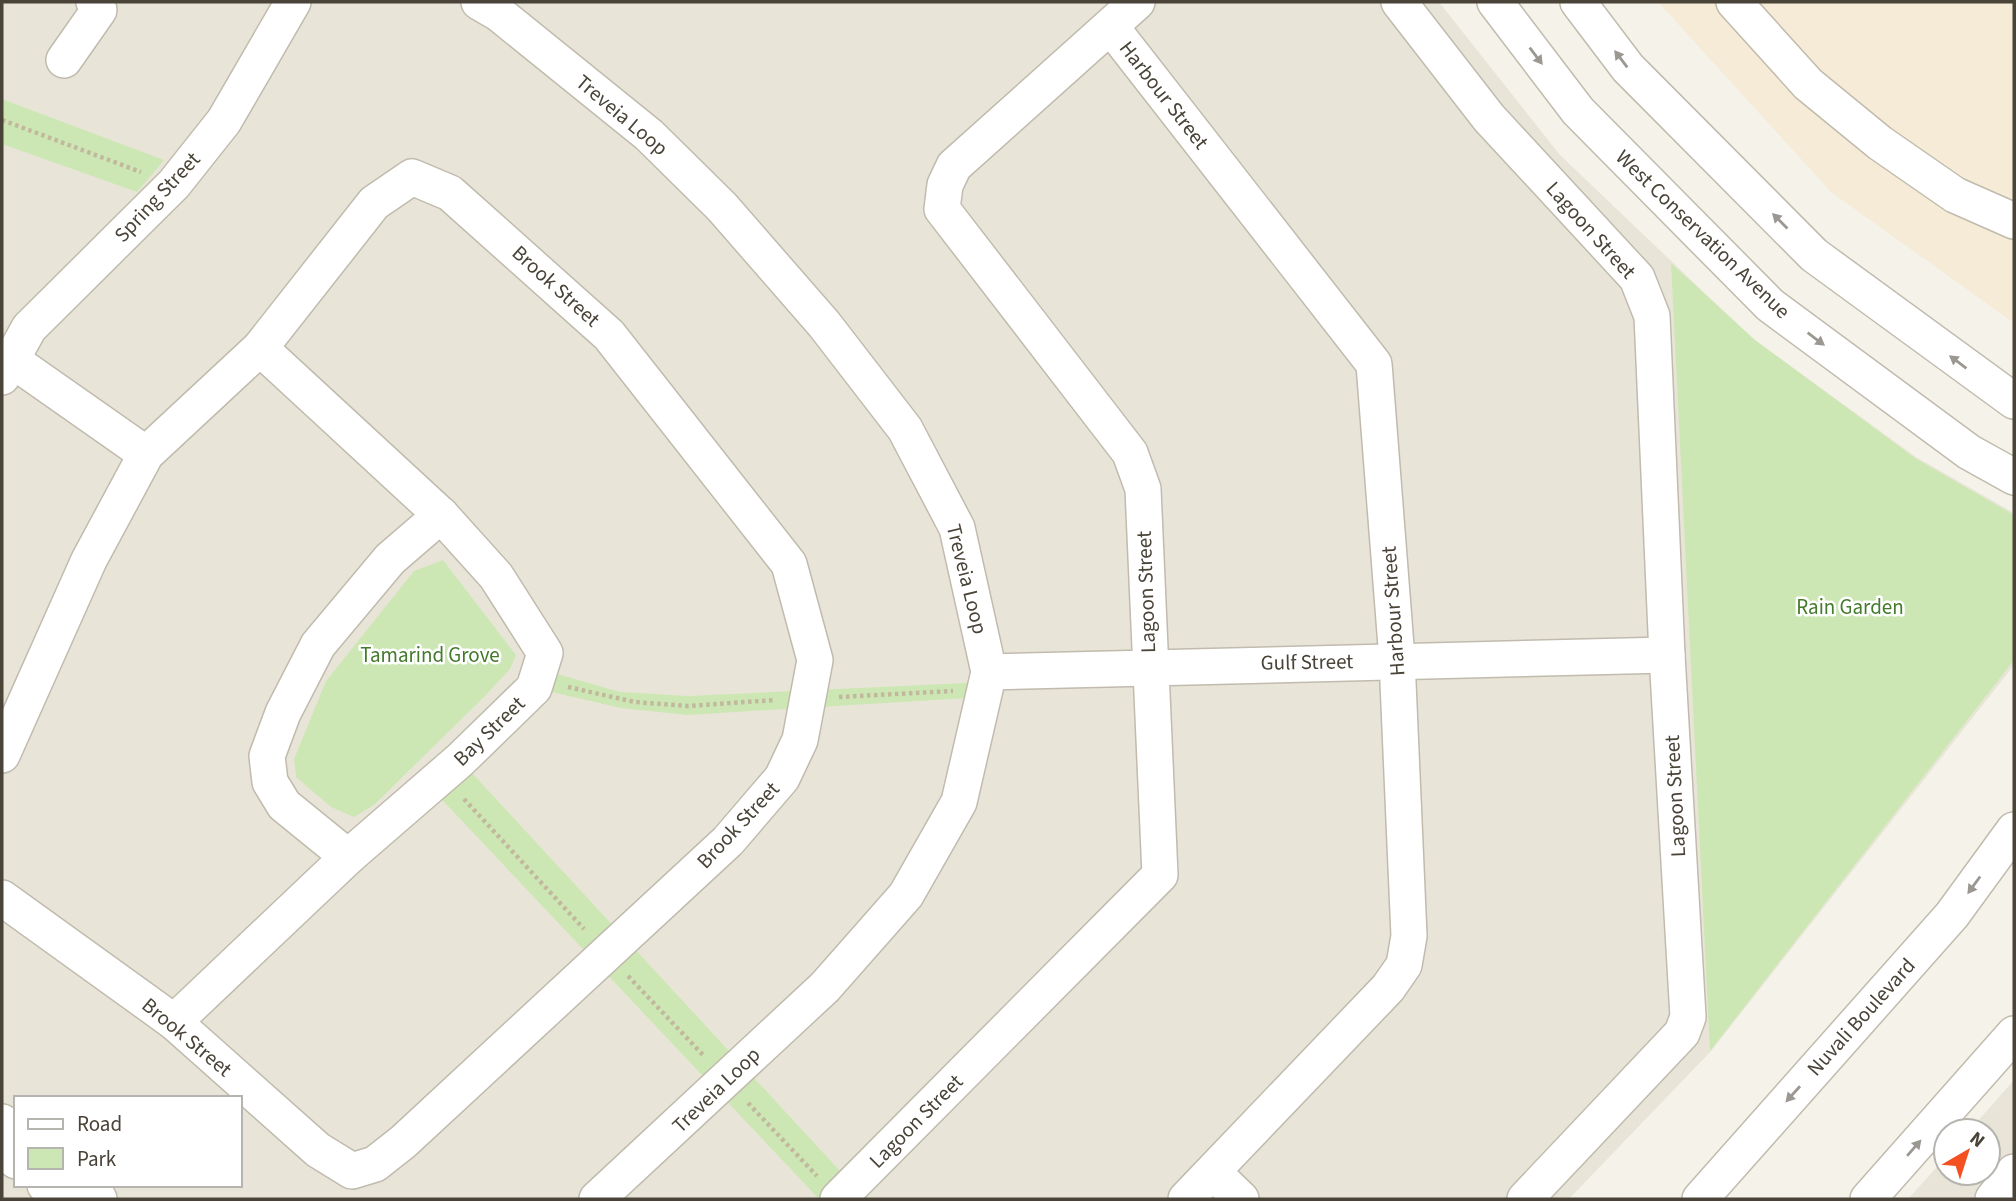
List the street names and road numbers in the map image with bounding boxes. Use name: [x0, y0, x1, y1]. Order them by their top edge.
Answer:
street label: Harbour Street: [1112, 35, 1216, 155]
street label: Treveia Loop: [569, 67, 675, 163]
street label: West Conservation Avenue: [1609, 143, 1797, 325]
street label: Spring Street: [107, 145, 207, 249]
street label: Lagoon Street: [1539, 175, 1643, 285]
street label: Brook Street: [505, 238, 607, 334]
street label: Treveia Loop: [939, 521, 995, 637]
street label: Lagoon Street: [1129, 530, 1163, 654]
street label: Harbour Street: [1373, 545, 1413, 677]
street label: Gulf Street: [1260, 646, 1354, 678]
street label: Bay Street: [446, 689, 532, 773]
street label: Lagoon Street: [1657, 734, 1693, 858]
street label: Brook Street: [690, 775, 786, 875]
street label: Nuvali Boulevard: [1800, 951, 1922, 1083]
street label: Brook Street: [135, 990, 239, 1084]
street label: Treveia Loop: [665, 1040, 767, 1140]
street label: Lagoon Street: [862, 1067, 970, 1175]

